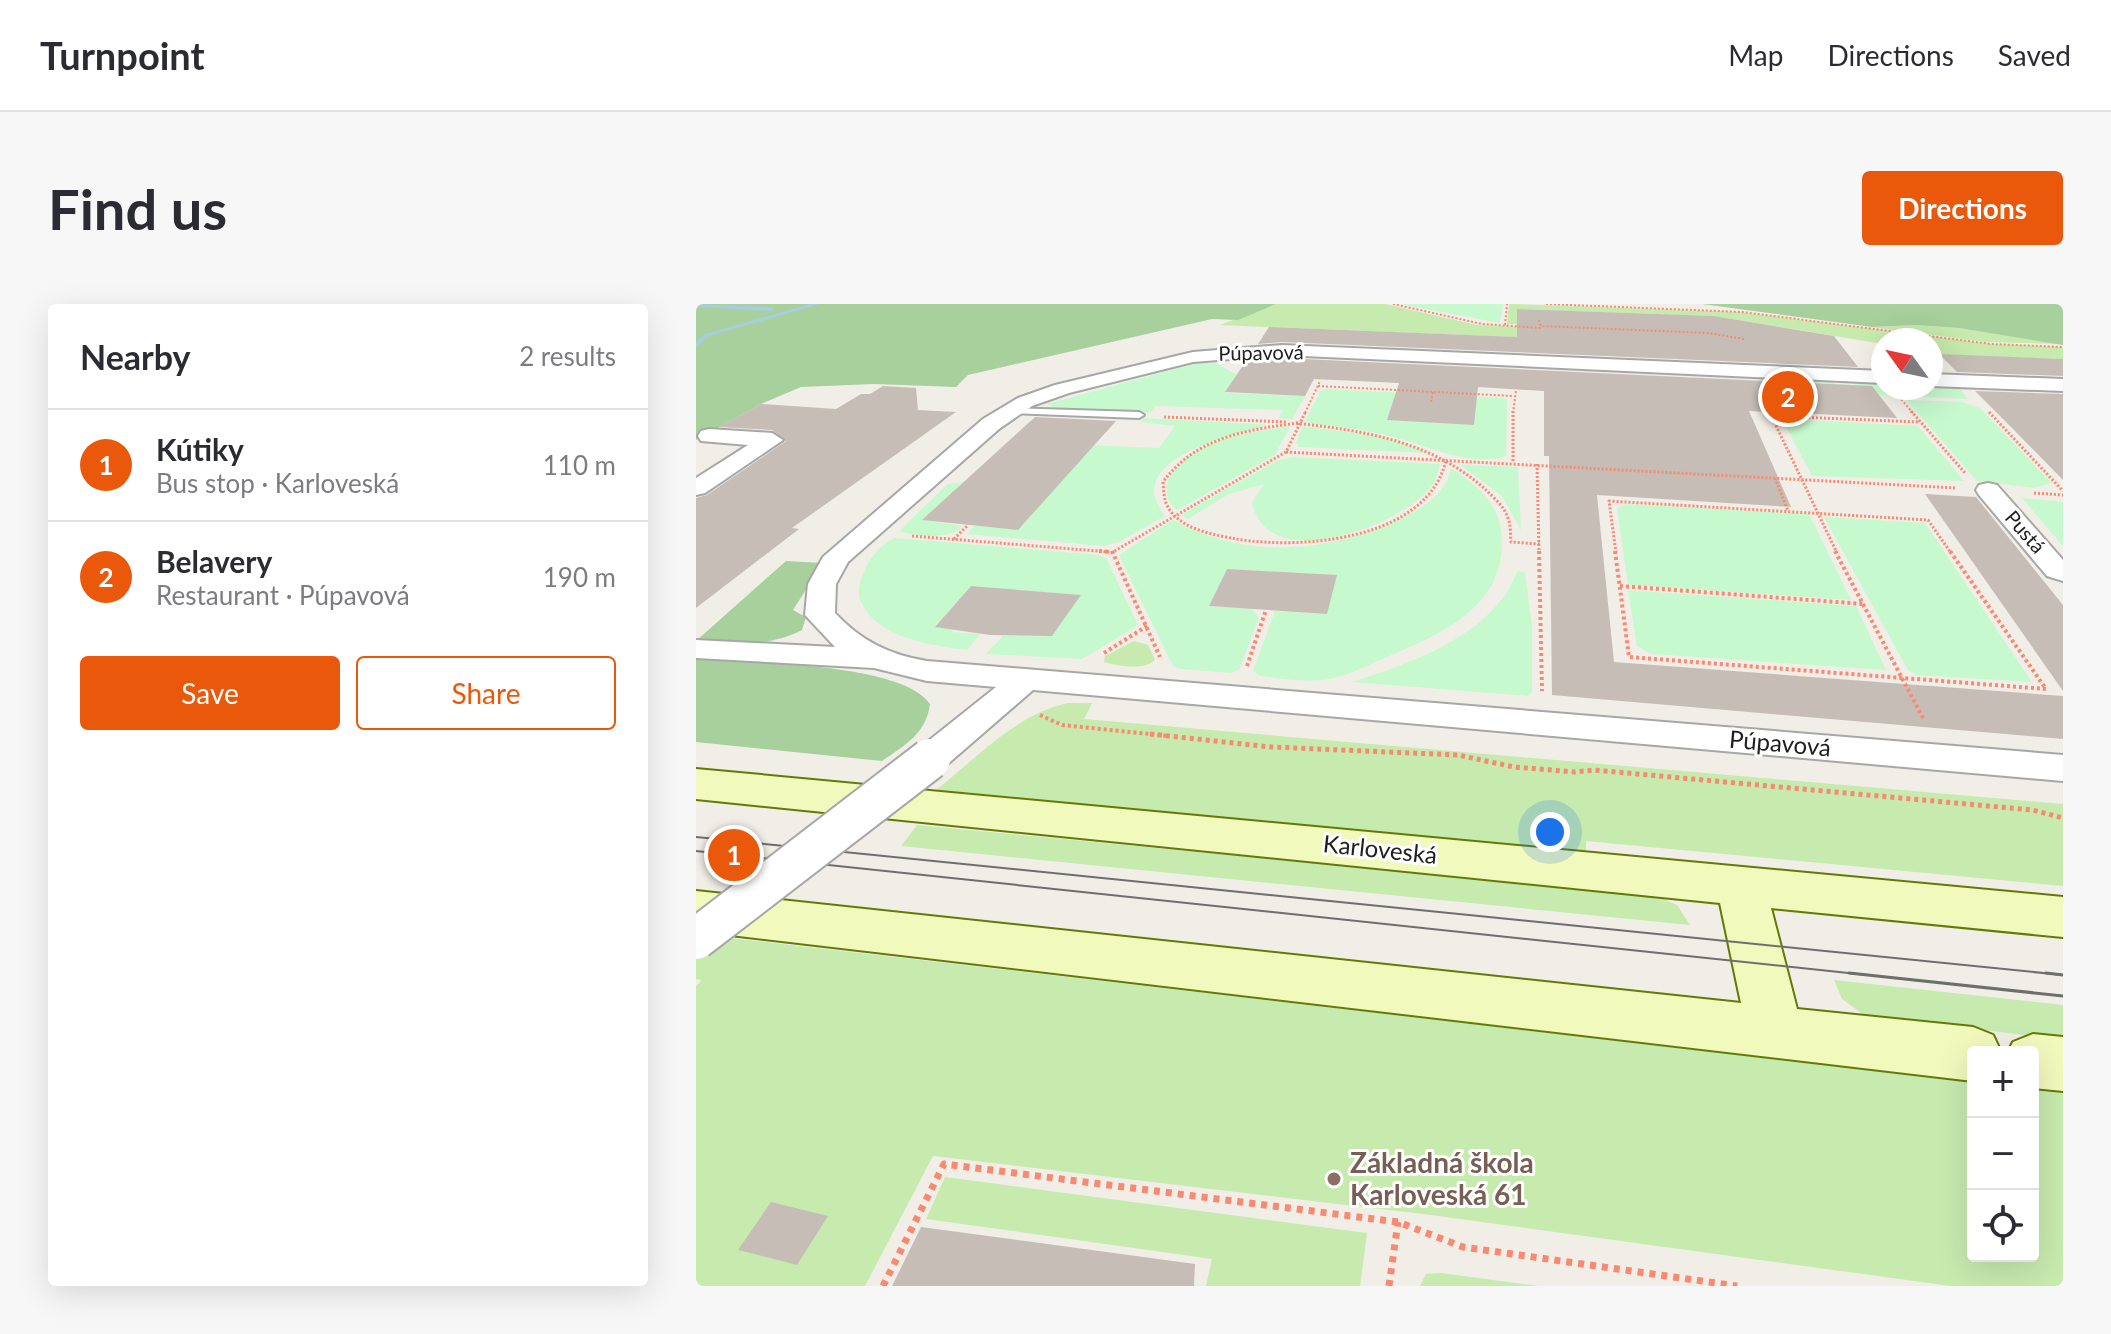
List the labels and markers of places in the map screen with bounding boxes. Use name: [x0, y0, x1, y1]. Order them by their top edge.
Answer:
pin: 2: [1762, 367, 1814, 427]
pin: 1: [708, 825, 760, 885]
place label: Základná škola Karloveská 61: [1350, 1145, 1534, 1211]
marker: Základná škola Karloveská 61: [1325, 1170, 1343, 1188]

